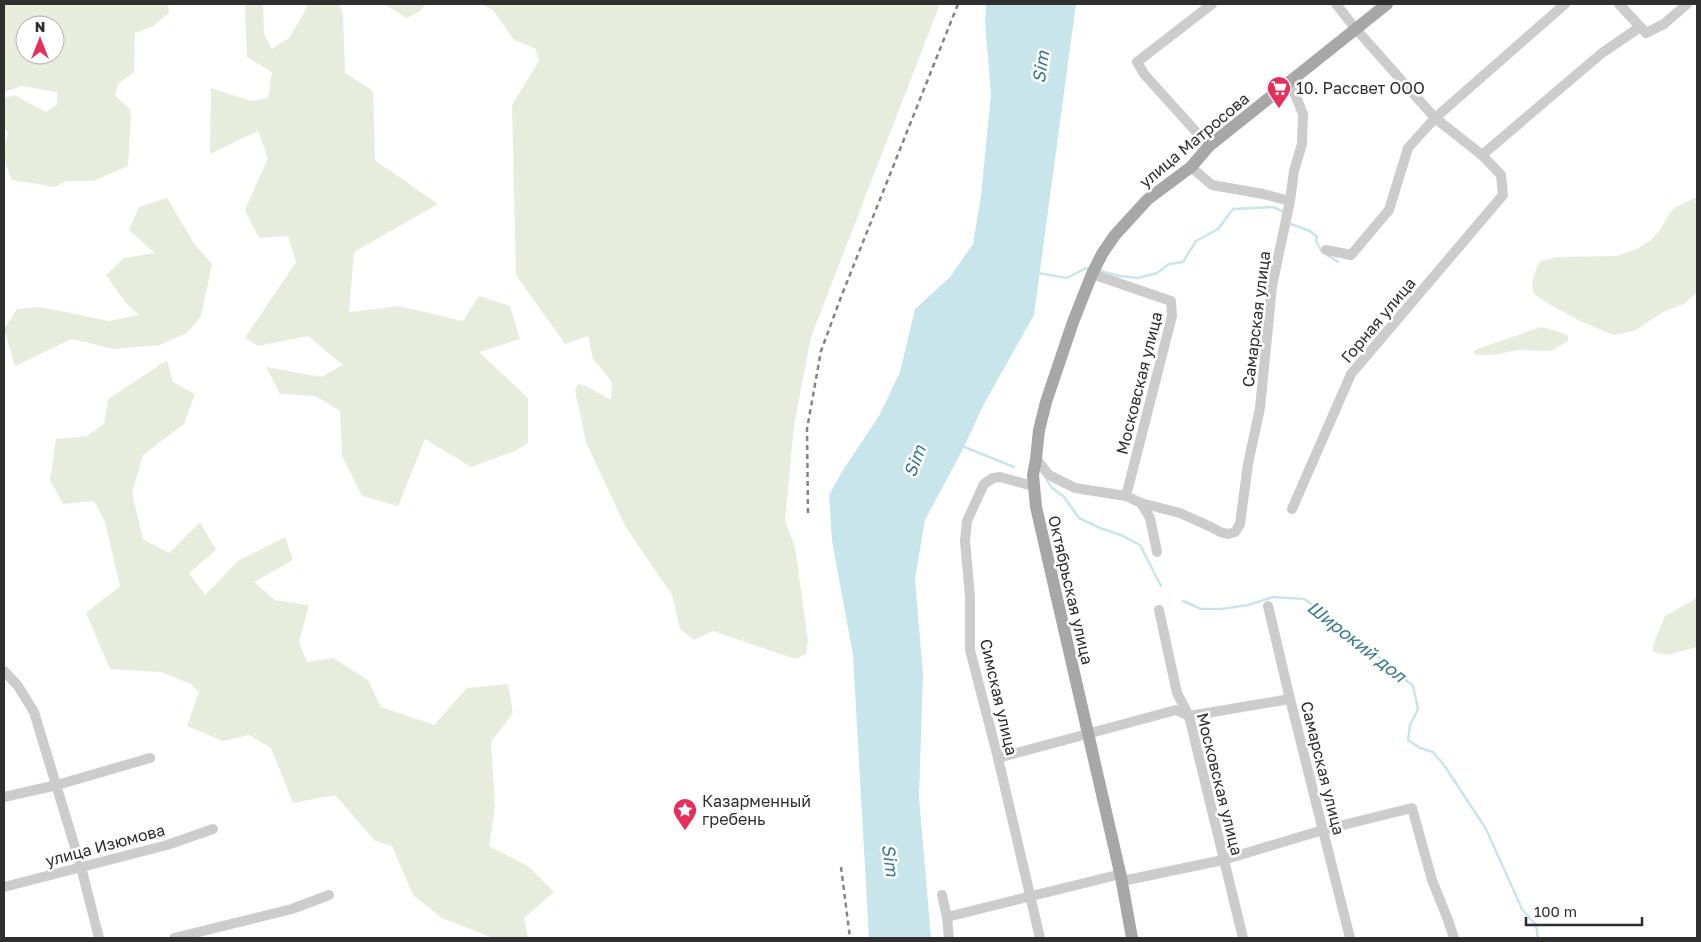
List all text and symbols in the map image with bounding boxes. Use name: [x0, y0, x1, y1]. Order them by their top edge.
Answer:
north arrow: [15, 15, 65, 65]
text: N: [35, 18, 45, 35]
water label: Sim: [1027, 48, 1053, 85]
supermarket icon: 10. Рассвет ООО: [1266, 75, 1292, 109]
place label: 10. Рассвет ООО: [1296, 78, 1425, 98]
street label: улица Матросова: [1135, 88, 1253, 192]
street label: Самарская улица: [1238, 250, 1274, 388]
street label: Горная улица: [1336, 273, 1420, 367]
street label: Московская улица: [1112, 310, 1166, 456]
water label: Sim: [898, 441, 930, 480]
street label: Октябрьская улица: [1044, 513, 1098, 667]
water label: Широкий дол: [1303, 596, 1412, 687]
street label: Симская улица: [976, 637, 1022, 757]
street label: Самарская улица: [1297, 699, 1349, 837]
street label: Московская улица: [1193, 711, 1247, 857]
place label: Казарменный гребень: [702, 791, 811, 829]
place icon: Казарменный гребень: [672, 797, 698, 831]
street label: улица Изюмова: [43, 819, 167, 871]
water label: Sim: [878, 842, 904, 879]
scale bar: [1526, 894, 1642, 926]
text: 100 m: [1534, 902, 1577, 920]

